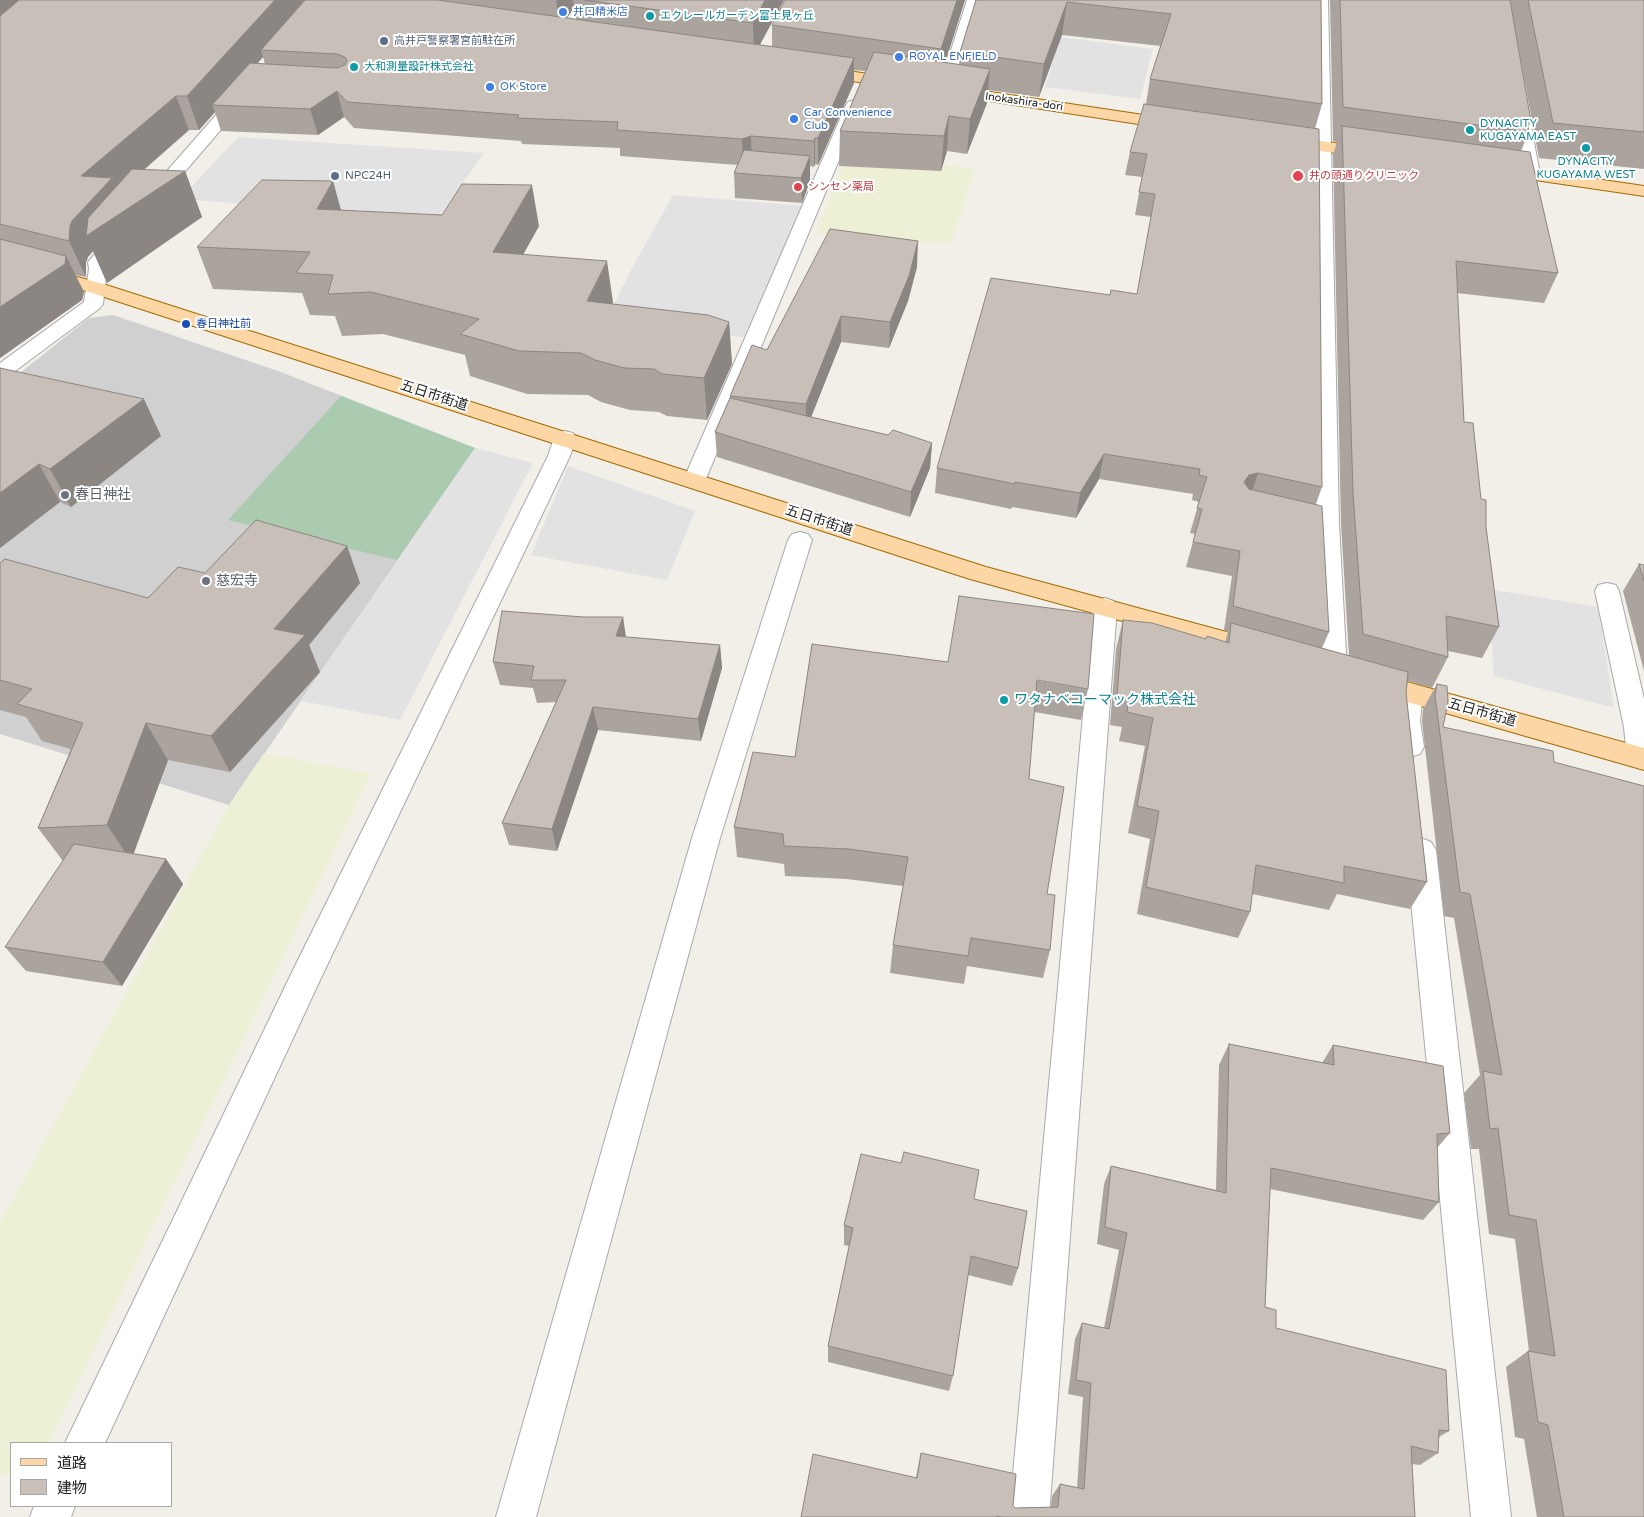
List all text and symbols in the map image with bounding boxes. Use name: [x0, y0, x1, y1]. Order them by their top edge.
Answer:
place label: 井口精米店: [573, 5, 628, 19]
marker: 井口精米店: [557, 6, 569, 18]
place label: エクレールガーデン富士見ヶ丘: [660, 9, 814, 23]
marker: エクレールガーデン富士見ヶ丘: [644, 10, 656, 22]
place label: 高井戸警察署宮前駐在所: [394, 34, 515, 48]
marker: 高井戸警察署宮前駐在所: [378, 35, 390, 47]
place label: ROYAL ENFIELD: [909, 50, 996, 64]
marker: ROYAL ENFIELD: [893, 51, 905, 63]
place label: 大和測量設計株式会社: [364, 60, 474, 74]
marker: 大和測量設計株式会社: [348, 61, 360, 73]
place label: OK Store: [500, 80, 547, 94]
marker: OK Store: [484, 81, 496, 93]
street label: Inokashira-dori: [984, 90, 1064, 114]
place label: Car Convenience Club: [804, 106, 892, 132]
marker: Car Convenience Club: [788, 113, 800, 125]
place label: DYNACITY KUGAYAMA EAST: [1480, 117, 1576, 143]
marker: DYNACITY KUGAYAMA EAST: [1464, 124, 1476, 136]
marker: DYNACITY KUGAYAMA WEST: [1580, 142, 1592, 154]
place label: DYNACITY KUGAYAMA WEST: [1536, 155, 1636, 181]
place label: NPC24H: [345, 169, 391, 183]
marker: 井の頭通りクリニック: [1291, 169, 1305, 183]
place label: 井の頭通りクリニック: [1309, 169, 1419, 183]
marker: NPC24H: [329, 170, 341, 182]
place label: シンセン薬局: [808, 180, 874, 194]
marker: シンセン薬局: [792, 181, 804, 193]
place label: 春日神社前: [196, 317, 251, 331]
marker: 春日神社前: [180, 318, 192, 330]
street label: 五日市街道: [398, 377, 470, 415]
place label: 春日神社: [75, 487, 131, 503]
marker: 春日神社: [59, 489, 71, 501]
street label: 五日市街道: [783, 502, 855, 540]
place label: 慈宏寺: [216, 573, 258, 589]
marker: 慈宏寺: [200, 575, 212, 587]
place label: ワタナベコーマック株式会社: [1014, 692, 1196, 708]
marker: ワタナベコーマック株式会社: [998, 694, 1010, 706]
street label: 五日市街道: [1446, 695, 1518, 731]
legend: [10, 1442, 172, 1507]
text: 道路: [57, 1454, 87, 1472]
text: 建物: [57, 1479, 87, 1497]

